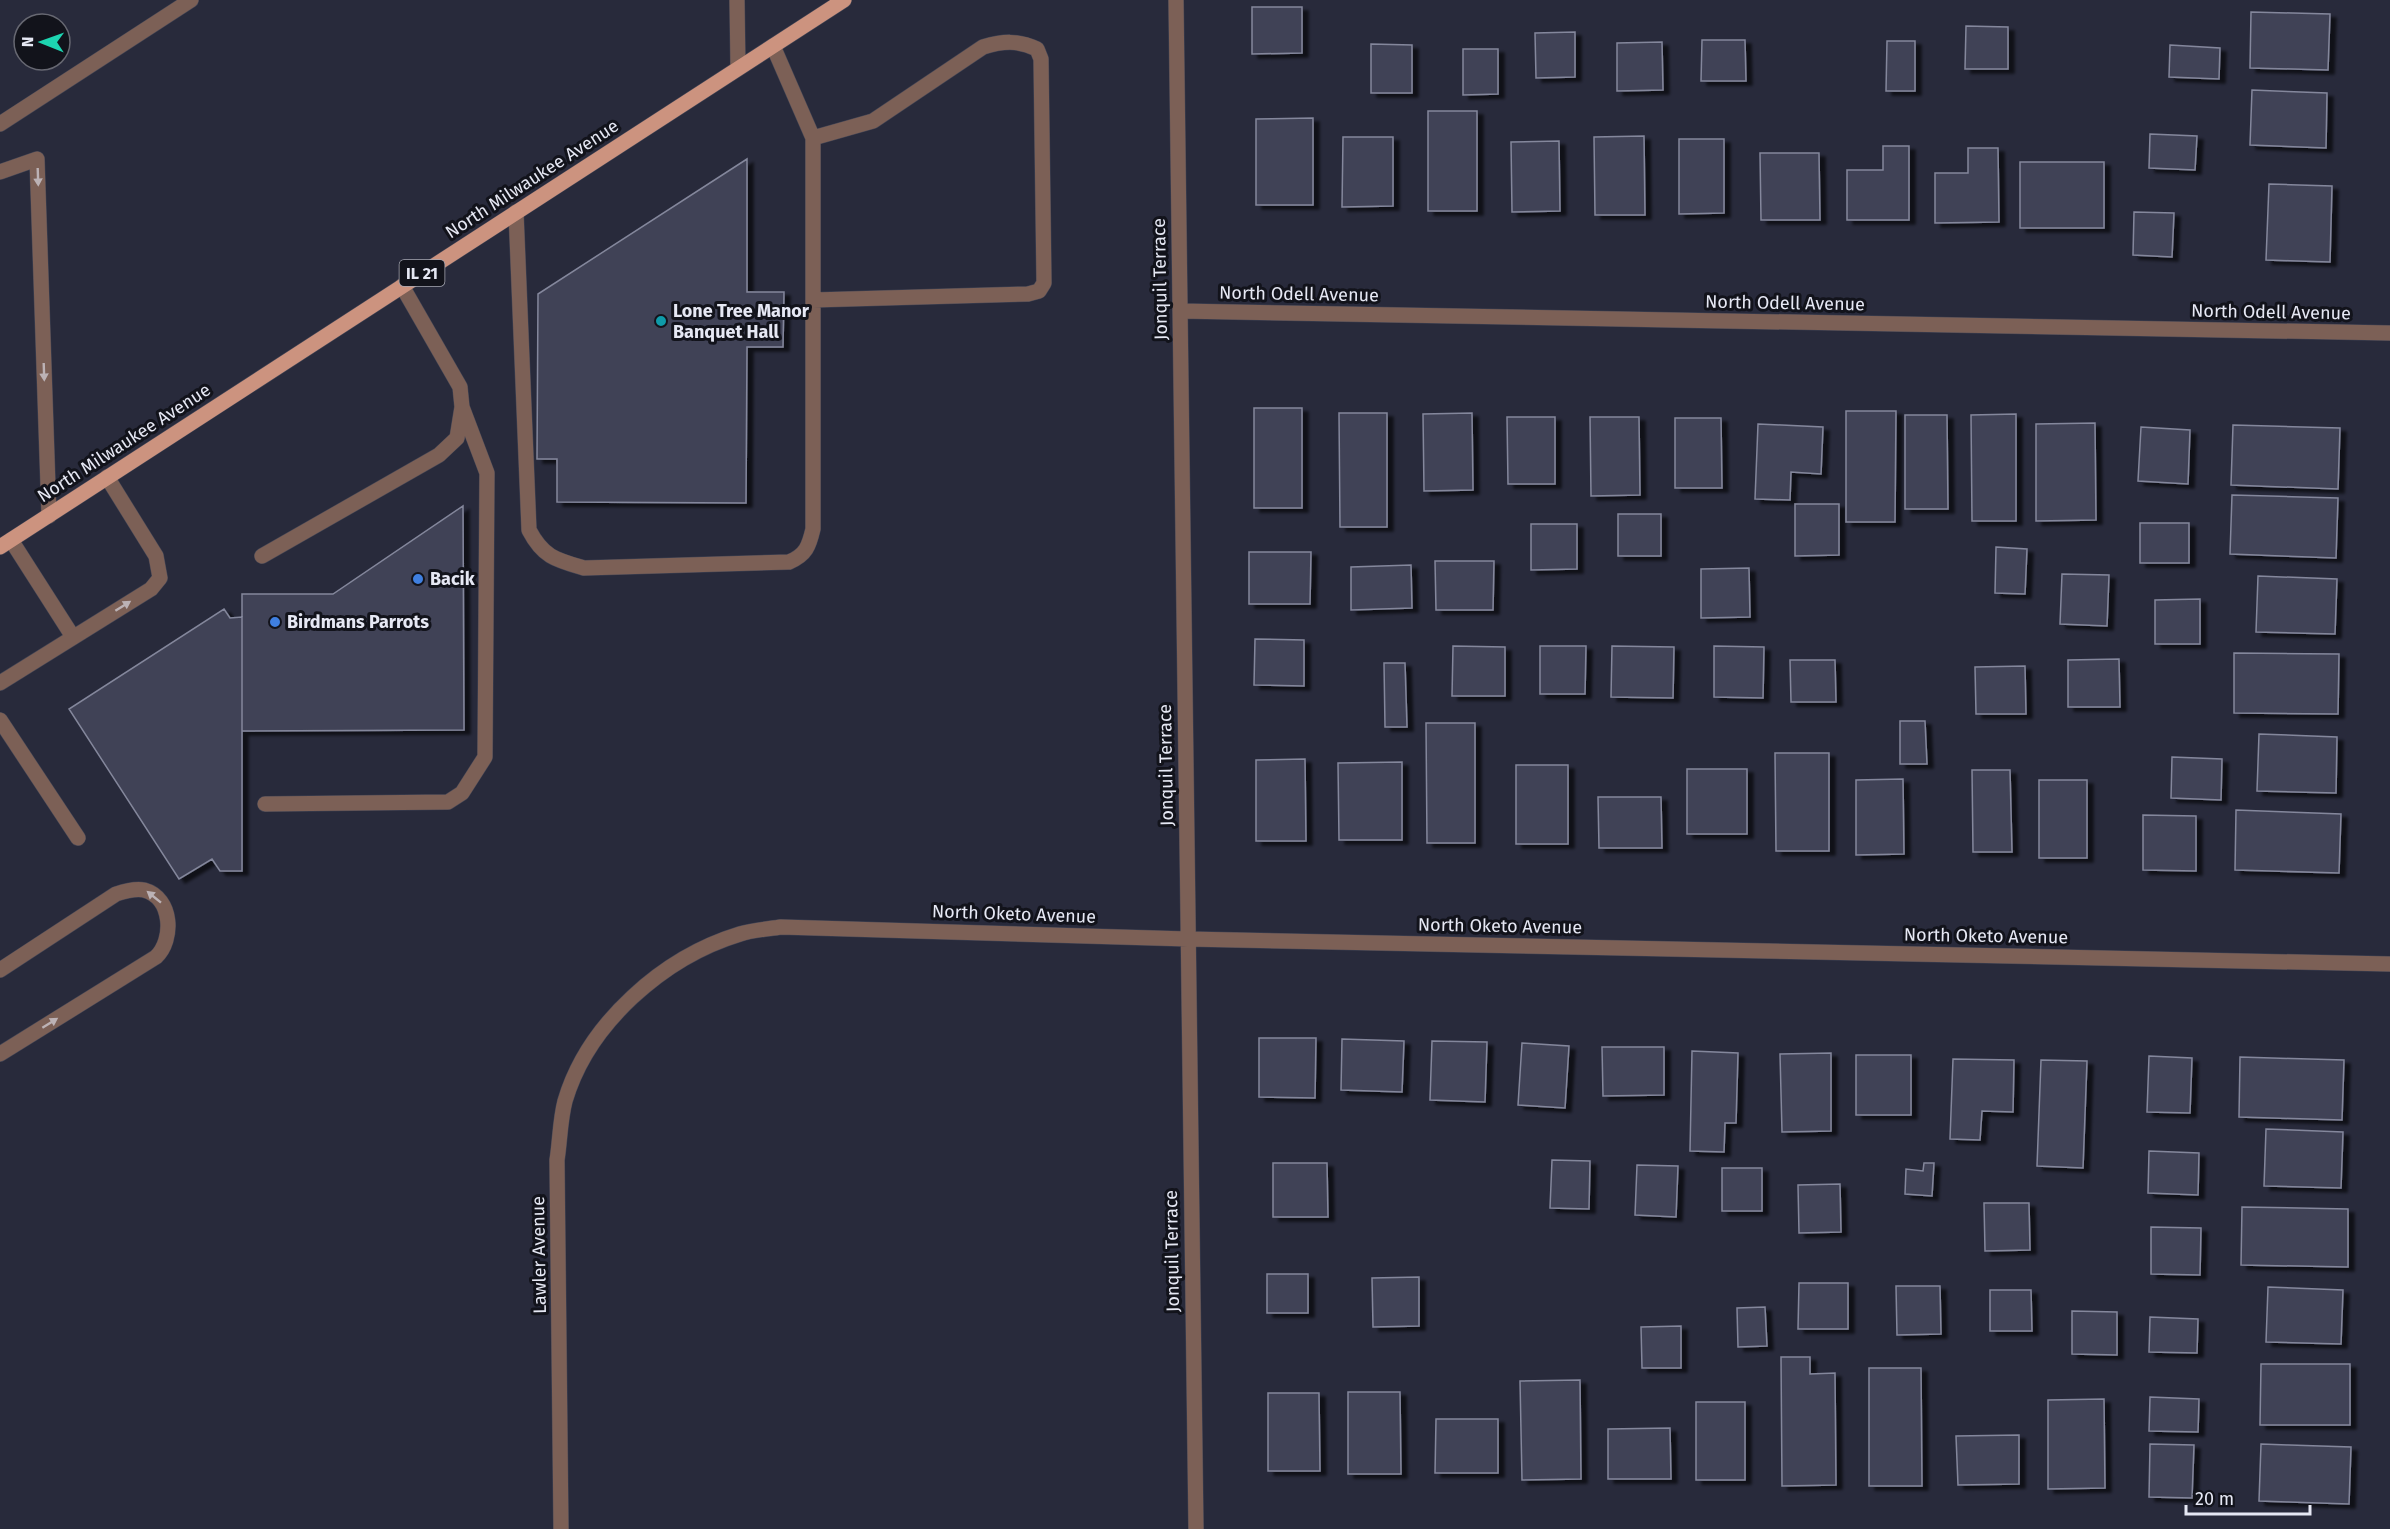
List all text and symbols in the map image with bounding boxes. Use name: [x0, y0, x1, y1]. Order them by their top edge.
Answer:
north arrow: [12, 12, 72, 72]
text: N: [18, 36, 37, 47]
street label: North Milwaukee Avenue: [441, 115, 623, 243]
one-way arrow: [33, 168, 43, 187]
street label: Jonquil Terrace: [1148, 218, 1172, 340]
road number: IL 21: [400, 260, 444, 286]
street label: North Odell Avenue: [1219, 282, 1379, 306]
street label: North Odell Avenue: [1705, 291, 1865, 315]
place label: Lone Tree Manor Banquet Hall: [673, 300, 810, 343]
street label: North Odell Avenue: [2191, 300, 2351, 324]
marker: Lone Tree Manor Banquet Hall: [654, 314, 668, 328]
one-way arrow: [39, 362, 49, 381]
street label: North Milwaukee Avenue: [33, 379, 215, 507]
place label: Bacik: [430, 568, 476, 590]
marker: Bacik: [411, 572, 425, 586]
one-way arrow: [115, 601, 131, 612]
place label: Birdmans Parrots: [287, 611, 429, 633]
marker: Birdmans Parrots: [268, 615, 282, 629]
street label: Jonquil Terrace: [1154, 704, 1178, 826]
one-way arrow: [146, 890, 162, 903]
street label: North Oketo Avenue: [932, 900, 1096, 928]
street label: North Oketo Avenue: [1418, 914, 1582, 938]
street label: North Oketo Avenue: [1904, 924, 2068, 948]
one-way arrow: [42, 1017, 58, 1028]
street label: Jonquil Terrace: [1160, 1190, 1184, 1312]
street label: Lawler Avenue: [527, 1196, 551, 1314]
scale bar: [2186, 1478, 2310, 1516]
text: 20 m: [2195, 1488, 2234, 1510]

